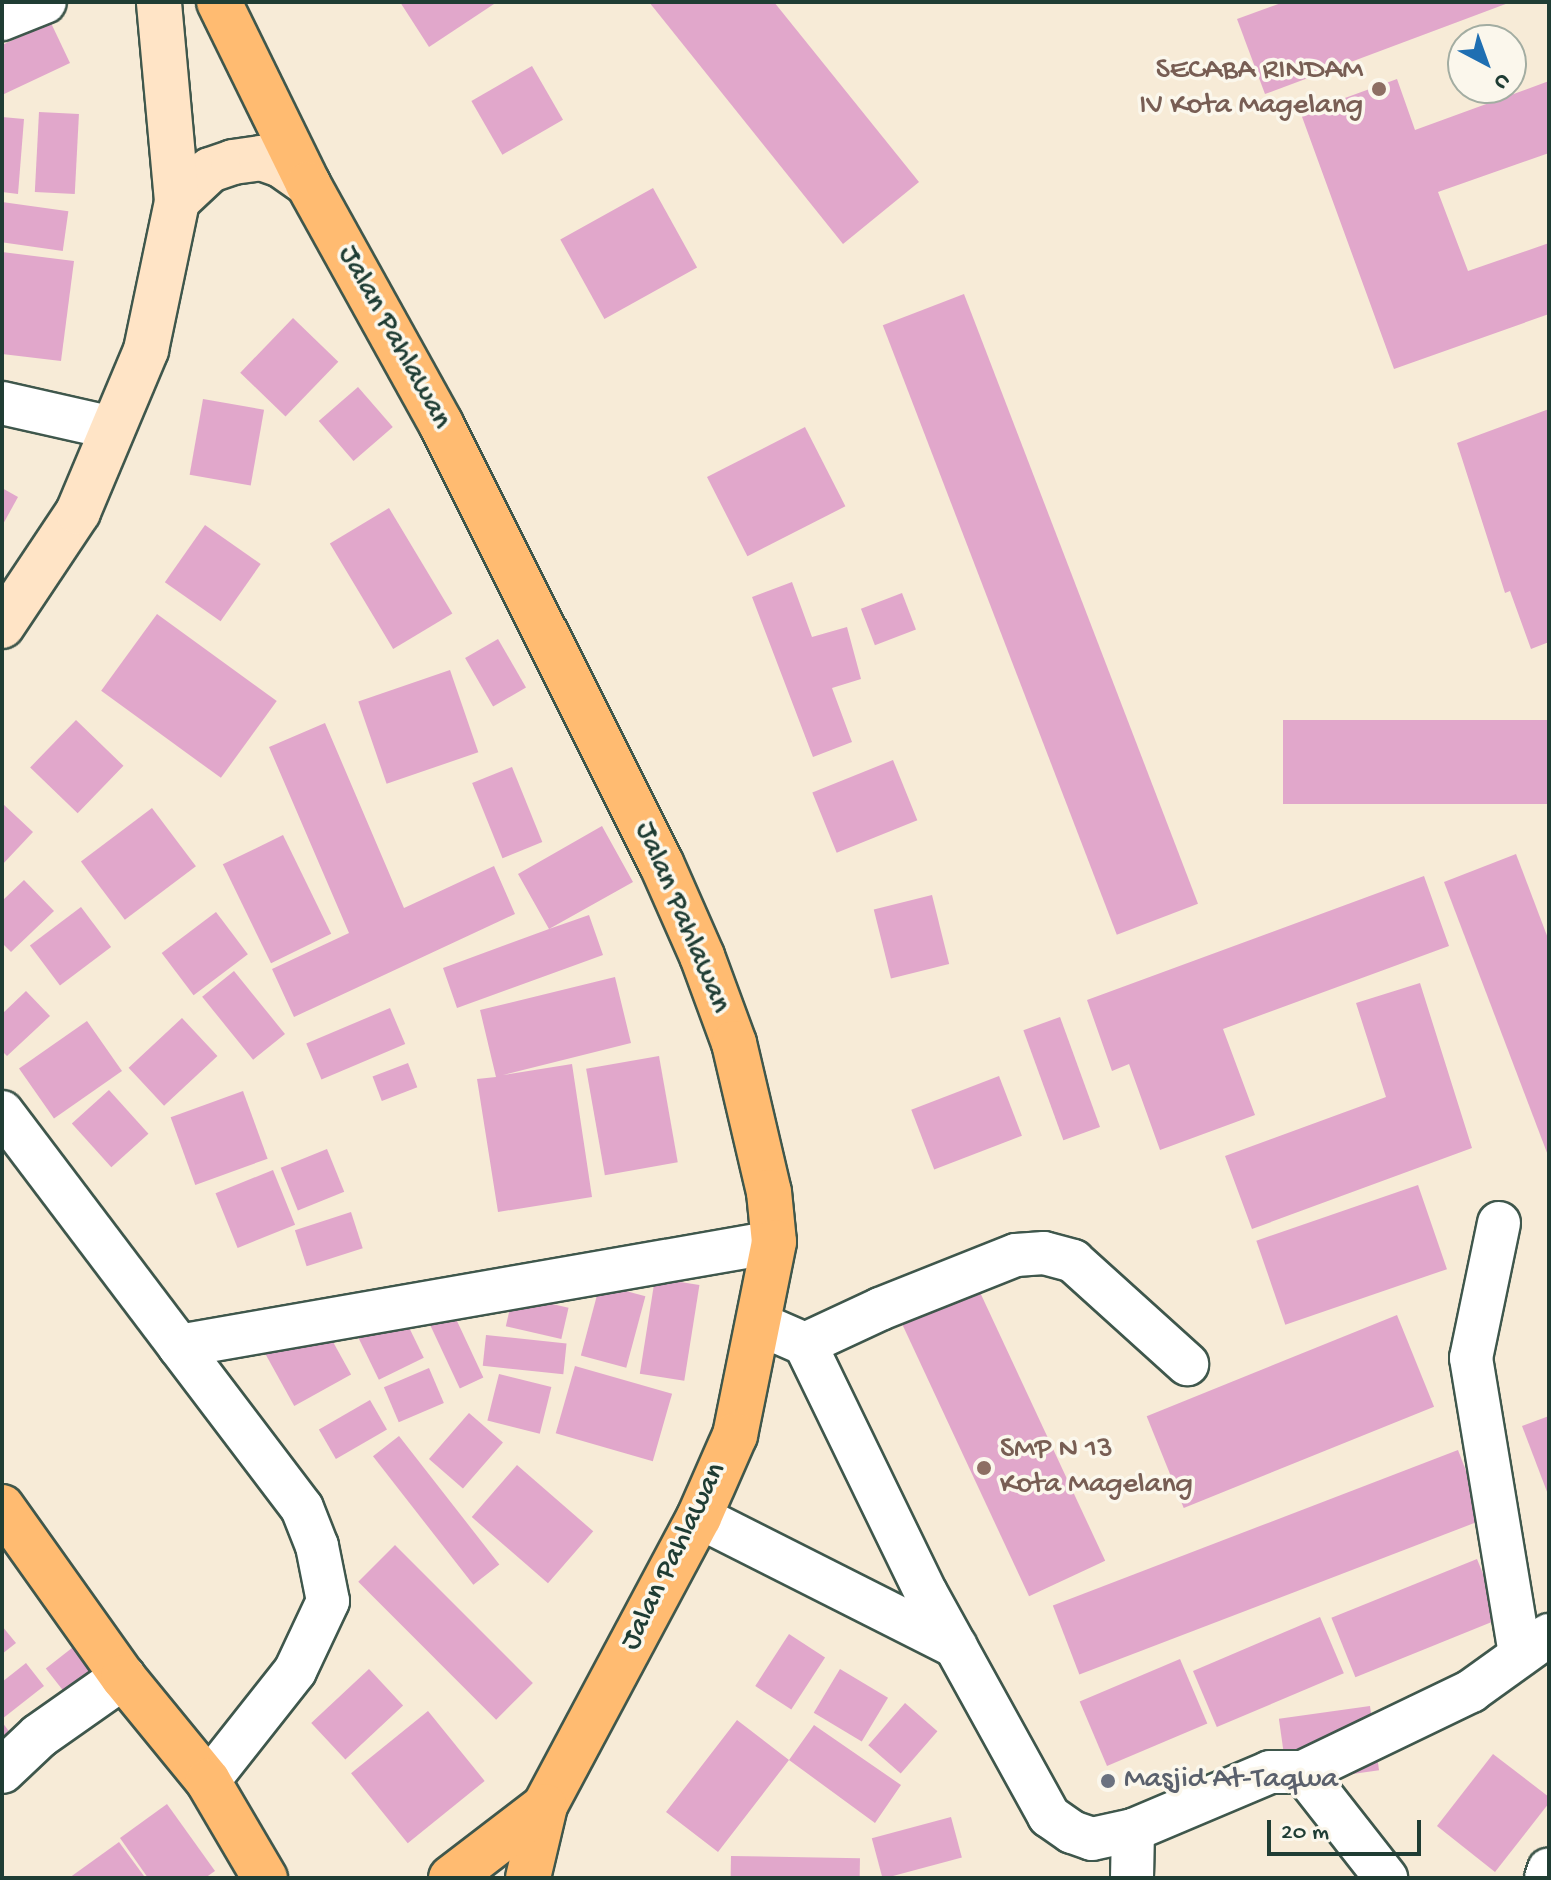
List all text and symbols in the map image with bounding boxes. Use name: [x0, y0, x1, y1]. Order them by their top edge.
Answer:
north arrow: [1447, 24, 1527, 104]
place label: SECABA RINDAM IV Kota Magelang: [1139, 54, 1363, 124]
text: U: [1488, 67, 1515, 95]
marker: SECABA RINDAM IV Kota Magelang: [1370, 80, 1388, 98]
street label: Jalan Pahlawan: [328, 240, 458, 436]
street label: Jalan Pahlawan: [625, 817, 737, 1019]
place label: SMP N 13 Kota Magelang: [1000, 1433, 1193, 1504]
street label: Jalan Pahlawan: [614, 1457, 736, 1657]
marker: SMP N 13 Kota Magelang: [975, 1459, 993, 1477]
place label: Masjid At-Taqwa: [1124, 1763, 1338, 1799]
marker: Masjid At-Taqwa: [1099, 1772, 1117, 1790]
scale bar: [1271, 1804, 1425, 1854]
text: 20 m: [1281, 1819, 1329, 1848]

